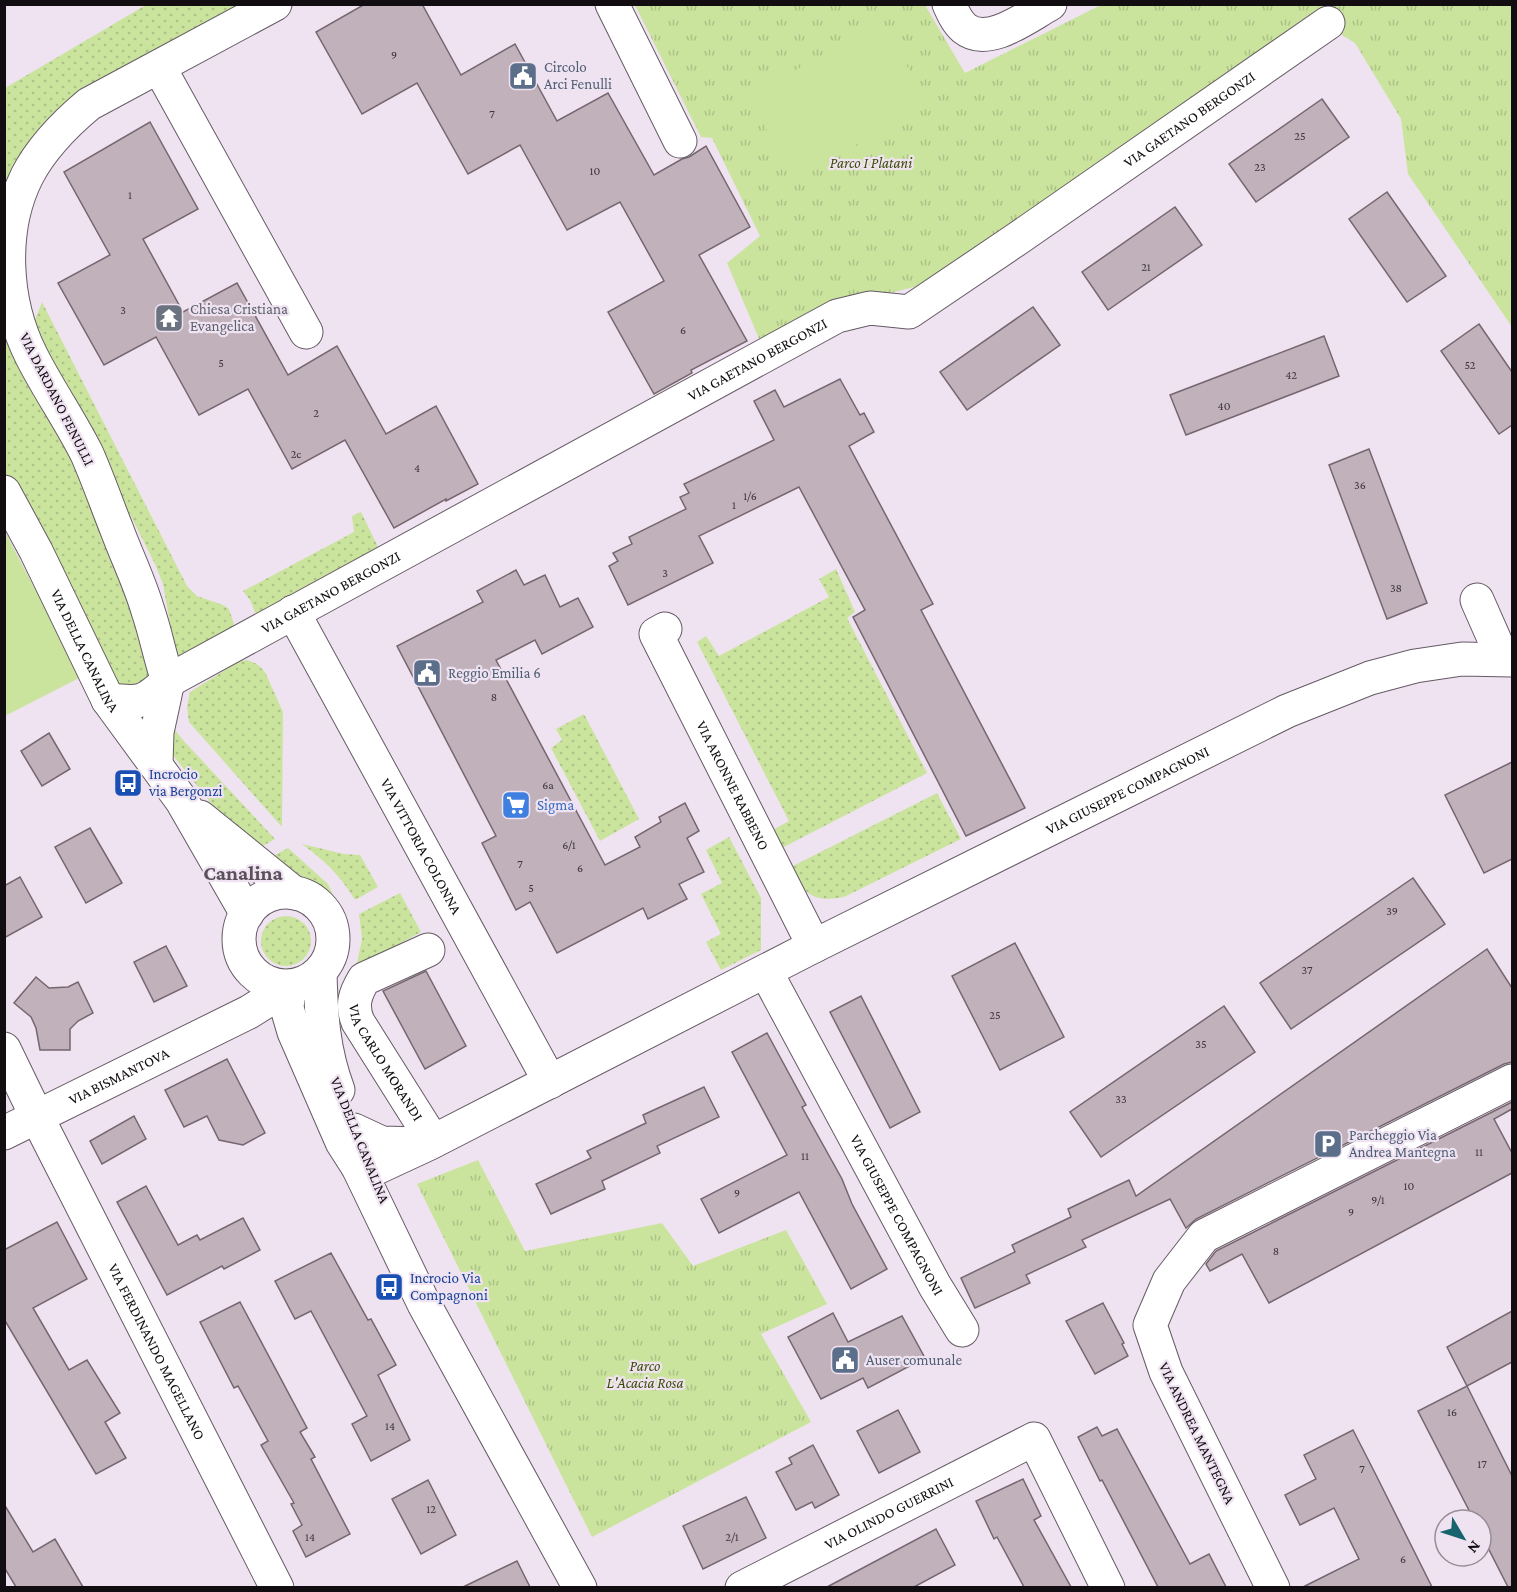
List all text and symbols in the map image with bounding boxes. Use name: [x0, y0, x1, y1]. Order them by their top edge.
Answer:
house number: 9: [391, 48, 397, 62]
place label: Circolo Arci Fenulli: [544, 59, 612, 92]
public building icon: Circolo Arci Fenulli: [507, 60, 539, 92]
street label: VIA GAETANO BERGONZI: [1121, 68, 1258, 170]
house number: 7: [489, 107, 495, 121]
house number: 25: [1294, 129, 1306, 143]
park label: Parco I Platani: [830, 155, 913, 171]
house number: 23: [1254, 160, 1266, 174]
house number: 10: [590, 164, 601, 178]
house number: 1: [128, 188, 132, 202]
house number: 21: [1141, 260, 1151, 274]
place label: Chiesa Cristiana Evangelica: [190, 301, 288, 335]
temple icon: Chiesa Cristiana Evangelica: [153, 302, 185, 334]
house number: 3: [120, 303, 126, 317]
street label: VIA GAETANO BERGONZI: [685, 315, 830, 404]
house number: 6: [680, 323, 686, 337]
street label: VIA DARDANO FENULLI: [16, 330, 98, 468]
house number: 5: [218, 356, 224, 370]
house number: 52: [1464, 358, 1476, 372]
house number: 42: [1285, 368, 1297, 382]
house number: 40: [1218, 399, 1231, 413]
house number: 2: [313, 406, 319, 420]
house number: 2c: [291, 447, 301, 461]
house number: 4: [414, 461, 420, 475]
house number: 36: [1354, 478, 1366, 492]
house number: 1/6: [743, 489, 757, 503]
house number: 1: [732, 498, 736, 512]
street label: VIA GAETANO BERGONZI: [258, 548, 403, 637]
house number: 3: [662, 566, 668, 580]
house number: 38: [1390, 581, 1402, 595]
street label: VIA DELLA CANALINA: [48, 587, 122, 715]
public building icon: Reggio Emilia 6: [411, 657, 443, 689]
place label: Reggio Emilia 6: [448, 665, 541, 682]
house number: 8: [491, 690, 497, 704]
street label: VIA ARONNE RABBENO: [693, 718, 772, 853]
street label: VIA GIUSEPPE COMPAGNONI: [1043, 743, 1212, 837]
place label: Incrocio via Bergonzi: [148, 766, 223, 800]
bus stop icon: Incrocio via Bergonzi: [112, 767, 144, 799]
street label: VIA VITTORIA COLONNA: [377, 775, 465, 917]
house number: 6a: [542, 778, 554, 792]
supermarket icon: Sigma: [500, 789, 532, 821]
place label: Sigma: [537, 797, 574, 814]
house number: 6/1: [562, 838, 576, 852]
house number: 7: [517, 857, 523, 871]
district label: Canalina: [203, 861, 284, 885]
house number: 6: [577, 861, 583, 875]
house number: 5: [528, 881, 534, 895]
house number: 39: [1386, 904, 1398, 918]
house number: 37: [1301, 963, 1313, 977]
street label: VIA CARLO MORANDI: [346, 1003, 426, 1124]
house number: 25: [989, 1008, 1001, 1022]
house number: 35: [1195, 1037, 1207, 1051]
street label: VIA BISMANTOVA: [66, 1045, 172, 1108]
street label: VIA DELLA CANALINA: [327, 1075, 393, 1206]
house number: 33: [1115, 1092, 1127, 1106]
place label: Parcheggio Via Andrea Mantegna: [1349, 1127, 1456, 1161]
parking icon: Parcheggio Via Andrea Mantegna: [1312, 1128, 1344, 1160]
street label: VIA GIUSEPPE COMPAGNONI: [847, 1132, 947, 1298]
house number: 11: [1475, 1145, 1483, 1159]
house number: 11: [801, 1149, 809, 1163]
house number: 10: [1404, 1179, 1415, 1193]
house number: 9: [734, 1186, 740, 1200]
house number: 9/1: [1371, 1193, 1385, 1207]
house number: 9: [1348, 1205, 1354, 1219]
house number: 8: [1273, 1244, 1279, 1258]
street label: VIA FERDINANDO MAGELLANO: [105, 1261, 208, 1443]
place label: Incrocio Via Compagnoni: [410, 1270, 488, 1304]
bus stop icon: Incrocio Via Compagnoni: [373, 1271, 405, 1303]
public building icon: Auser comunale: [829, 1344, 861, 1376]
place label: Auser comunale: [866, 1352, 963, 1368]
park label: Parco L'Acacia Rosa: [606, 1358, 684, 1391]
street label: VIA ANDREA MANTEGNA: [1156, 1360, 1238, 1507]
house number: 16: [1447, 1405, 1457, 1419]
house number: 14: [385, 1419, 395, 1433]
house number: 17: [1477, 1457, 1487, 1471]
house number: 7: [1359, 1462, 1365, 1476]
street label: VIA OLINDO GUERRINI: [822, 1474, 956, 1552]
house number: 12: [426, 1502, 436, 1516]
north arrow: [1433, 1508, 1493, 1568]
house number: 14: [305, 1530, 315, 1544]
house number: 2/1: [725, 1530, 739, 1544]
text: N: [1464, 1538, 1484, 1557]
house number: 6: [1400, 1552, 1406, 1566]

